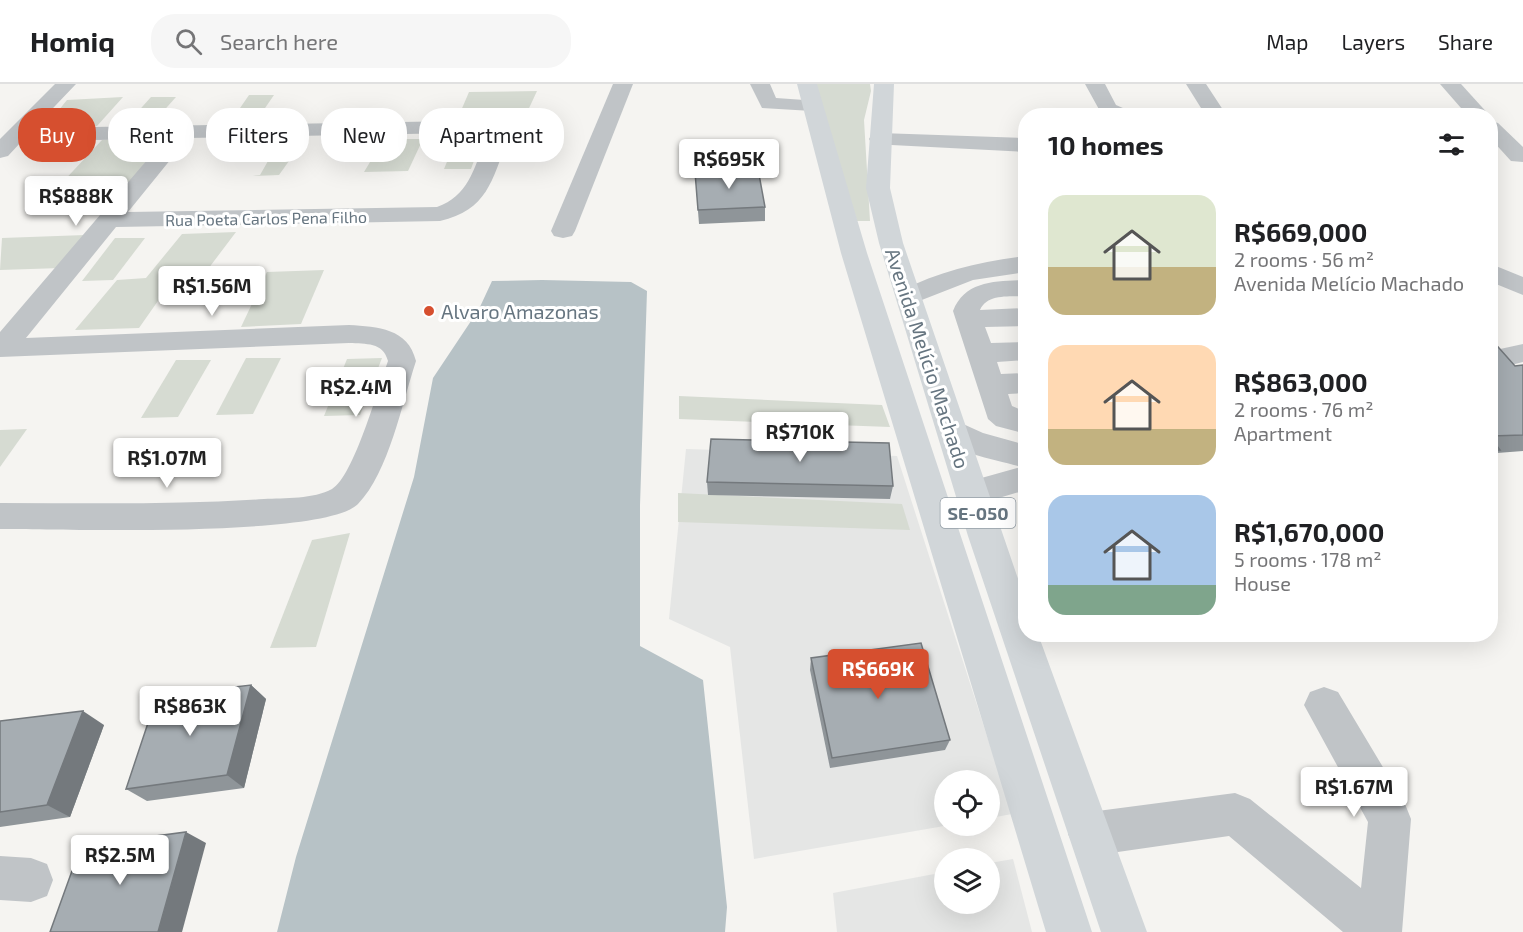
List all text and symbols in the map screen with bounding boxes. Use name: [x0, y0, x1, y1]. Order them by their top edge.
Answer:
search box: [151, 14, 571, 68]
text: Homiq: [30, 24, 115, 58]
icon: search: [172, 25, 205, 58]
text: Search here: [220, 28, 338, 54]
text: Map: [1266, 29, 1308, 54]
text: Layers: [1341, 29, 1405, 54]
text: Share: [1438, 29, 1493, 54]
chip: Buy: [18, 108, 96, 162]
chip: Rent: [108, 108, 194, 162]
chip: Filters: [206, 108, 309, 162]
chip: New: [321, 108, 407, 162]
chip: Apartment: [419, 108, 564, 162]
icon: filters: [1435, 128, 1468, 161]
text: 10 homes: [1048, 129, 1164, 160]
pin: R$695K: [680, 139, 778, 190]
text: R$695K: [693, 146, 765, 170]
pin: R$888K: [27, 176, 125, 227]
text: R$888K: [39, 183, 113, 207]
street label: Rua Poeta Carlos Pena Filho: [165, 207, 367, 229]
text: R$669,000: [1234, 216, 1367, 247]
icon: home: [1096, 219, 1168, 291]
street label: Avenida Melício Machado: [881, 245, 975, 471]
text: 2 rooms · 56 m²: [1234, 247, 1374, 271]
pin: R$1.56M: [157, 266, 267, 317]
text: Avenida Melício Machado: [1234, 271, 1464, 295]
text: R$1.56M: [172, 273, 252, 297]
place label: Alvaro Amazonas: [441, 299, 599, 323]
marker: Alvaro Amazonas: [422, 304, 436, 318]
text: R$863,000: [1234, 366, 1368, 397]
pin: R$2.4M: [307, 367, 405, 418]
icon: home: [1096, 369, 1168, 441]
text: R$2.4M: [320, 374, 392, 398]
text: 2 rooms · 76 m²: [1234, 397, 1373, 421]
pin: R$710K: [751, 412, 849, 463]
text: R$710K: [765, 419, 835, 443]
text: Apartment: [1234, 421, 1332, 445]
pin: R$1.07M: [112, 438, 222, 489]
text: R$1.07M: [127, 445, 207, 469]
road number: SE-050: [940, 498, 1016, 528]
text: R$1,670,000: [1234, 516, 1384, 547]
icon: home: [1096, 519, 1168, 591]
text: 5 rooms · 178 m²: [1234, 547, 1382, 571]
text: House: [1234, 571, 1291, 595]
pin: R$669K: [829, 649, 927, 700]
text: R$669K: [842, 656, 914, 680]
pin: R$863K: [141, 686, 239, 737]
text: R$863K: [154, 693, 226, 717]
pin: R$1.67M: [1299, 767, 1409, 818]
map controls: [934, 770, 1000, 914]
button: locate: [934, 770, 1000, 836]
text: R$1.67M: [1315, 774, 1393, 798]
pin: R$2.5M: [71, 835, 169, 886]
text: R$2.5M: [85, 842, 155, 866]
button: layers: [934, 848, 1000, 914]

